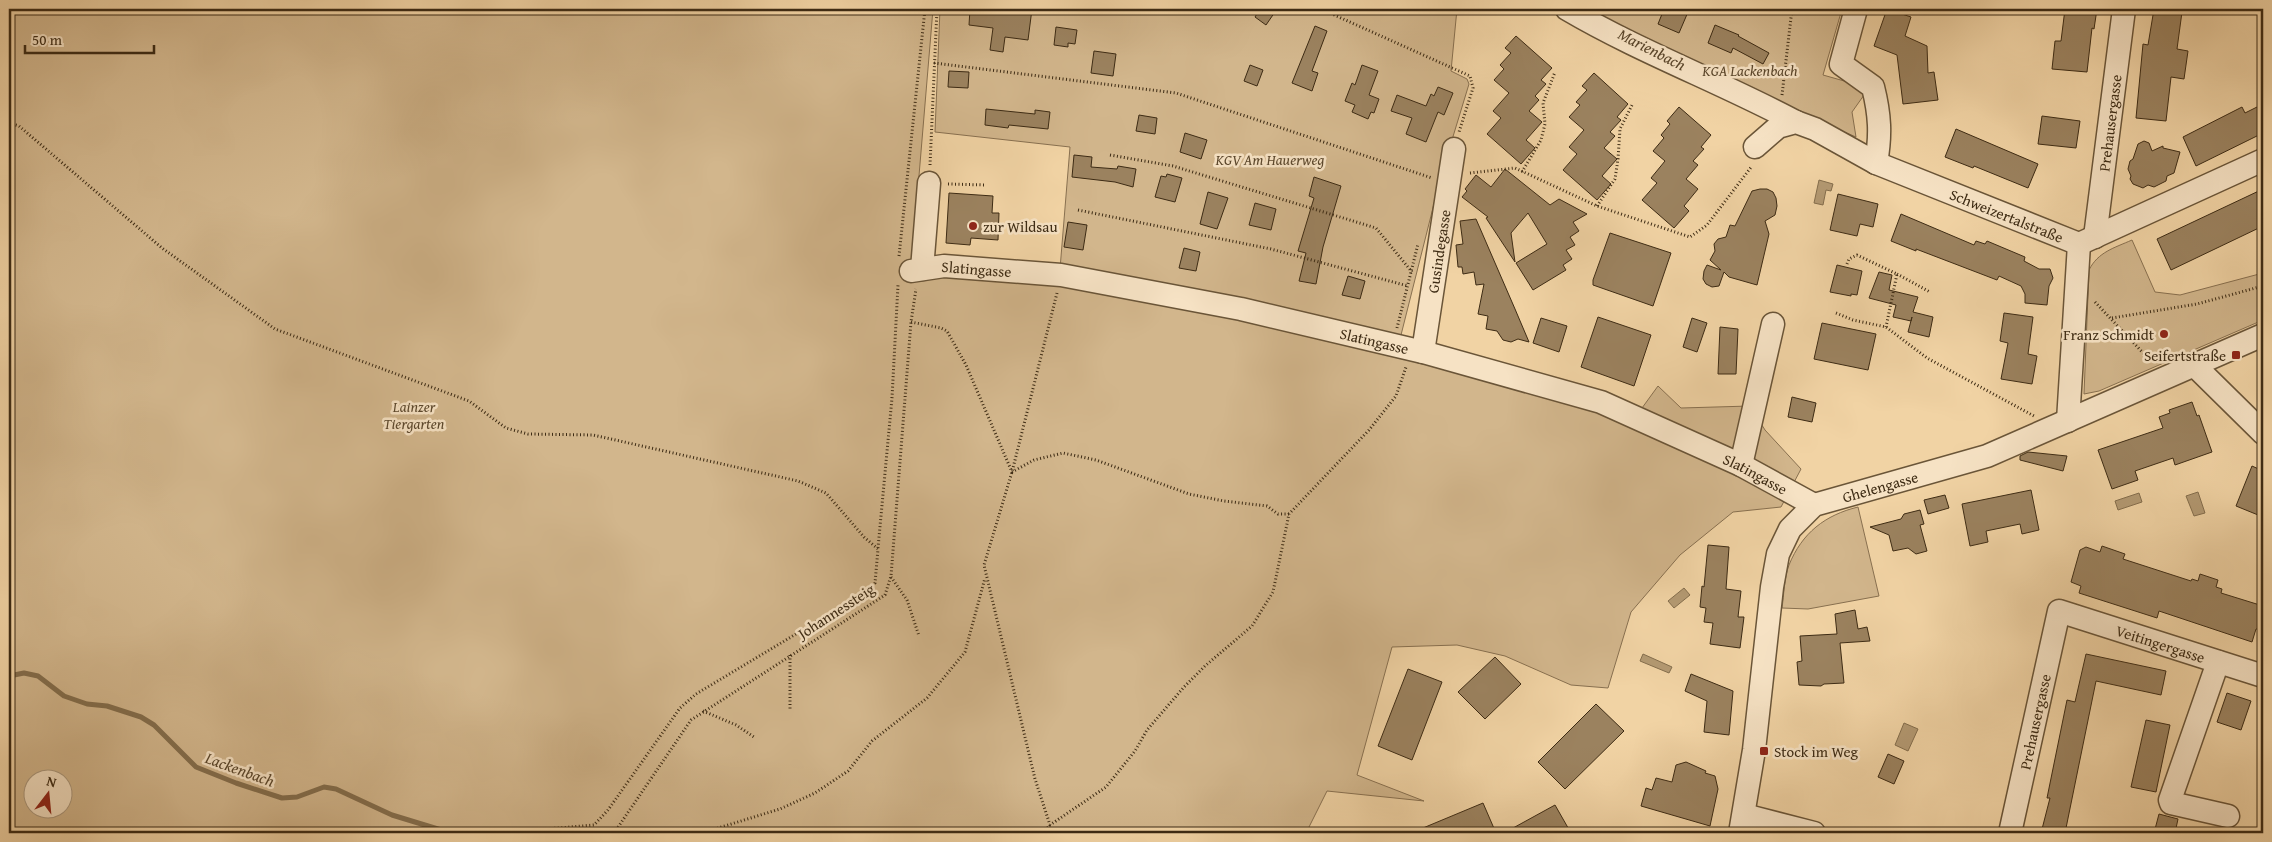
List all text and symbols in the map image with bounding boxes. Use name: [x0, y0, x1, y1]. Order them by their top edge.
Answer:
scale bar: [25, 22, 154, 54]
water label: Marienbach: [1614, 22, 1690, 76]
text: 50 m: [32, 29, 63, 50]
park label: KGA Lackenbach: [1701, 60, 1798, 81]
street label: Prehausergasse: [2093, 73, 2126, 173]
park label: KGV Am Hauerweg: [1215, 149, 1325, 170]
street label: Schweizertalstraße: [1947, 183, 2067, 247]
street label: Gusindegasse: [1422, 208, 1455, 294]
place label: zur Wildsau: [983, 216, 1058, 237]
marker: zur Wildsau: [967, 220, 979, 232]
street label: Slatingasse: [941, 255, 1012, 282]
street label: Slatingasse: [1338, 322, 1411, 359]
place label: Franz Schmidt: [2063, 324, 2155, 345]
marker: Franz Schmidt: [2158, 328, 2170, 340]
place label: Seifertstraße: [2144, 345, 2226, 366]
marker: Seifertstraße: [2230, 349, 2242, 361]
park label: Lainzer Tiergarten: [384, 396, 445, 434]
street label: Slatingasse: [1720, 448, 1791, 499]
street label: Ghelengasse: [1840, 466, 1920, 507]
street label: Johannessteig: [792, 578, 879, 645]
street label: Veitingergasse: [2113, 619, 2208, 667]
street label: Prehausergasse: [2014, 672, 2055, 772]
place label: Stock im Weg: [1774, 741, 1859, 762]
water label: Lackenbach: [201, 745, 278, 793]
marker: Stock im Weg: [1758, 745, 1770, 757]
north arrow: [22, 770, 72, 820]
text: N: [44, 771, 59, 793]

